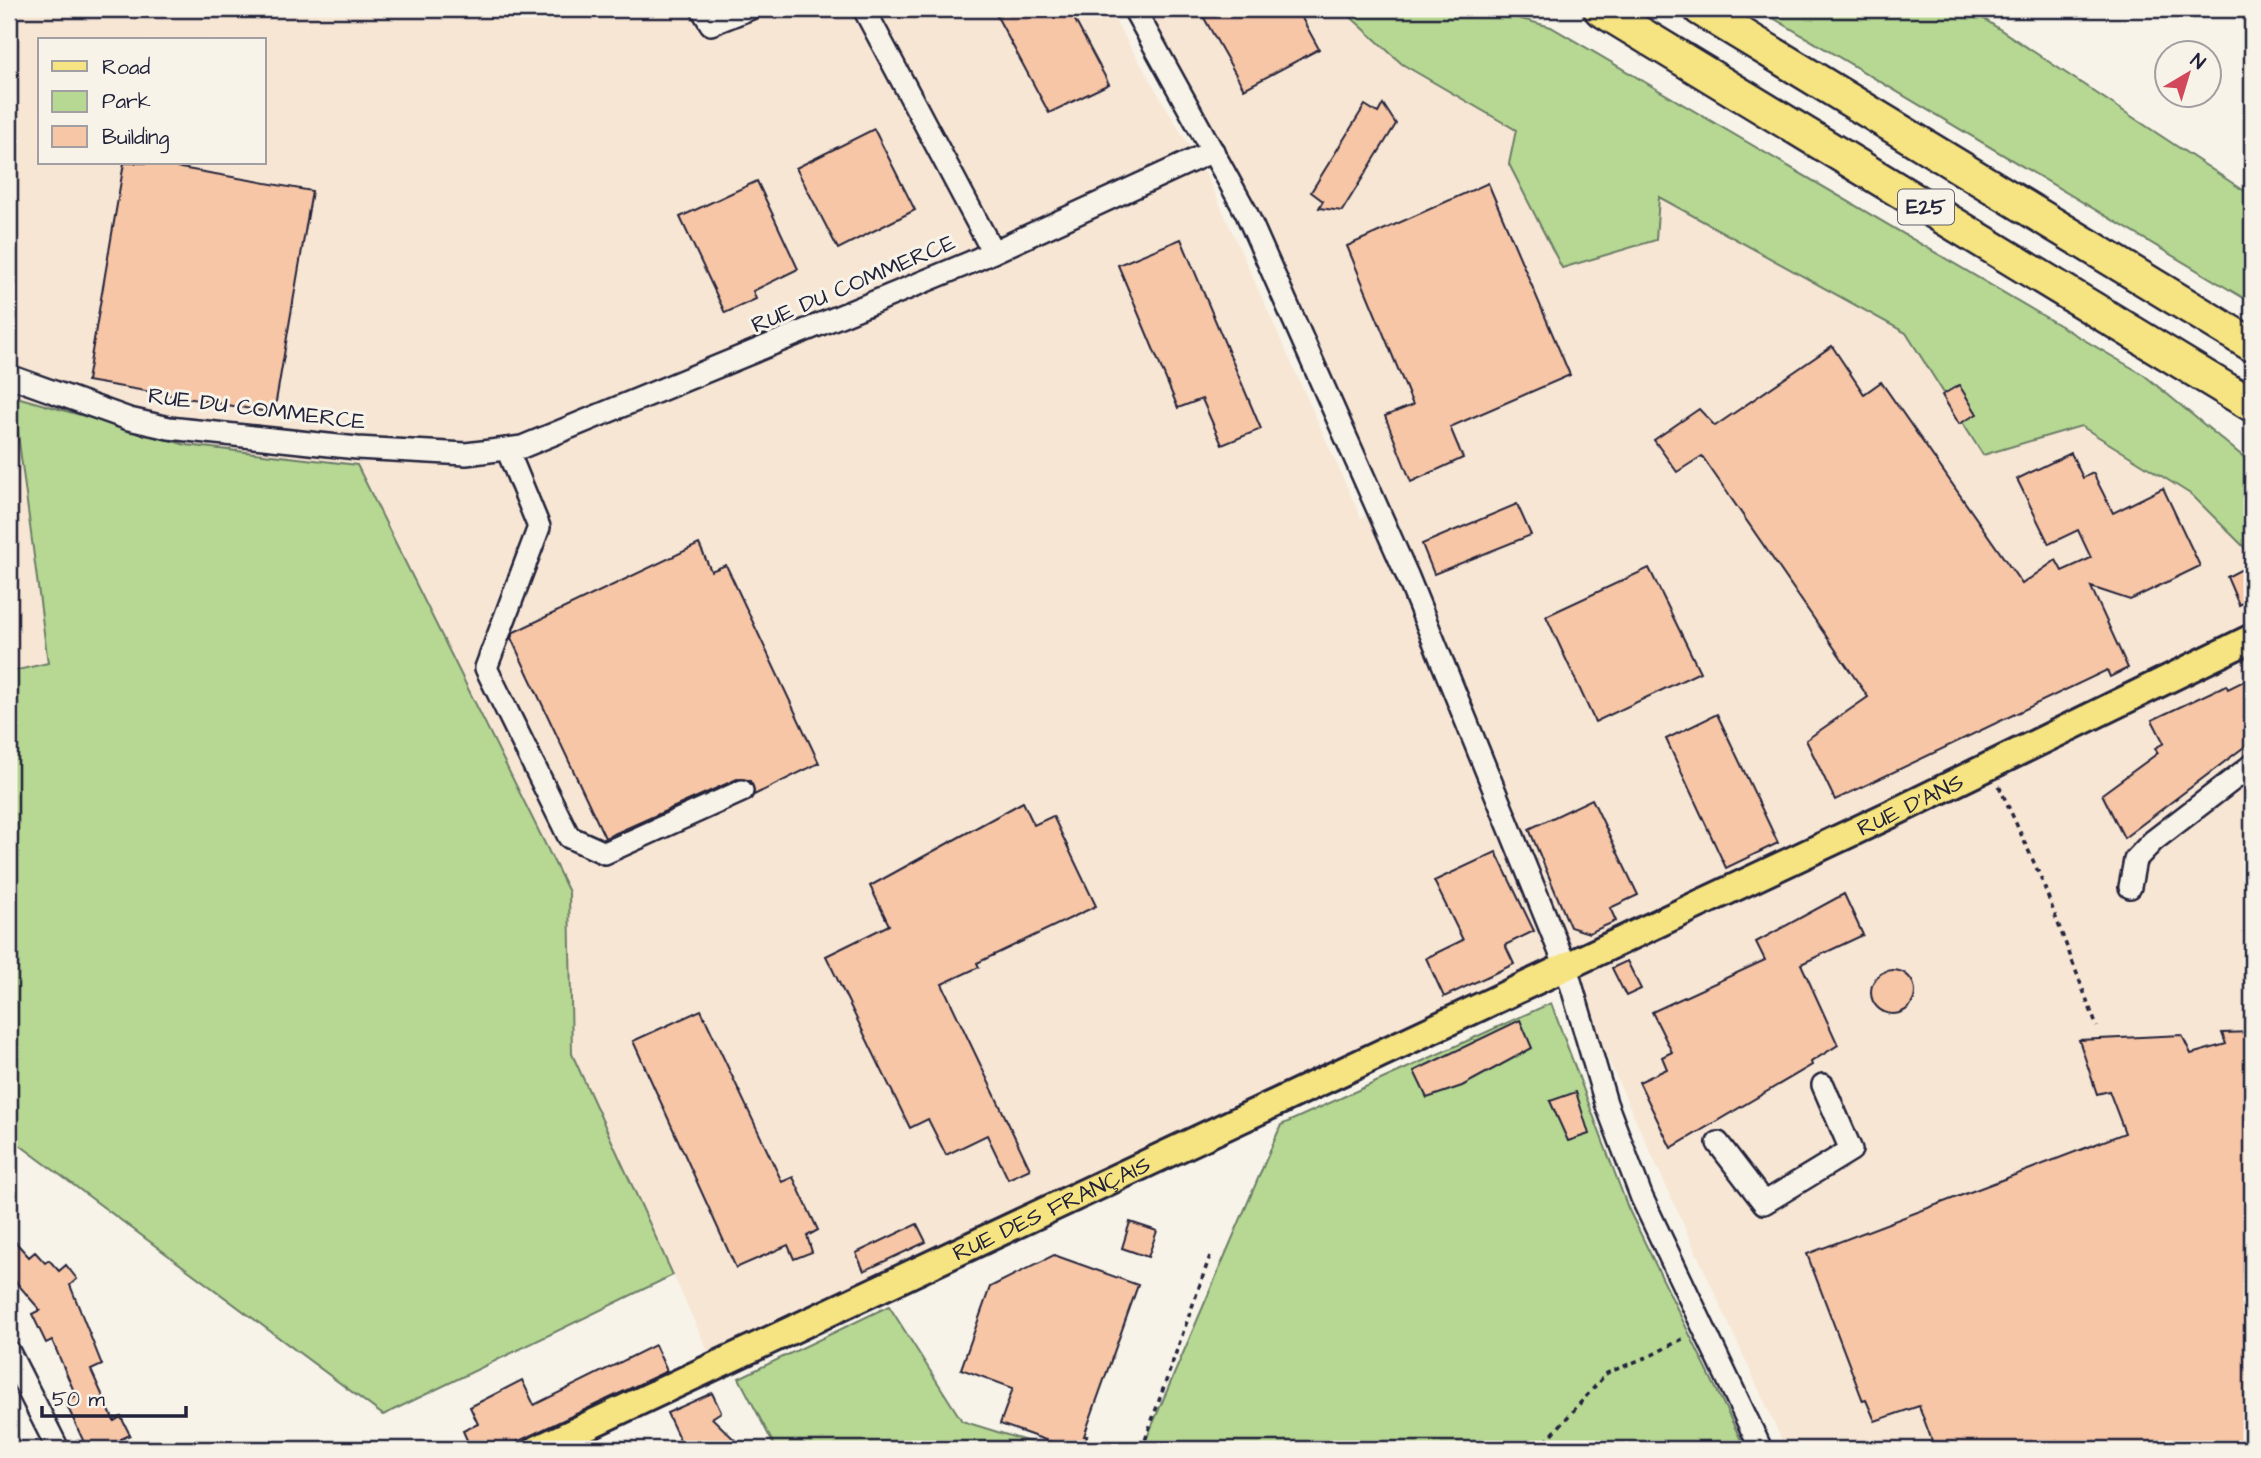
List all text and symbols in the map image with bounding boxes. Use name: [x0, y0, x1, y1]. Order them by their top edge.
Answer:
legend: [38, 38, 266, 164]
north arrow: [2152, 38, 2222, 108]
text: N: [2185, 47, 2211, 76]
text: Road: [102, 53, 150, 82]
text: Park: [102, 87, 151, 116]
text: Building: [102, 123, 170, 154]
road number: E25: [1898, 190, 1954, 224]
street label: RUE DU COMMERCE: [746, 226, 961, 341]
street label: RUE DU COMMERCE: [146, 380, 368, 438]
street label: RUE D'ANS: [1852, 766, 1969, 845]
street label: RUE DES FRANÇAIS: [947, 1149, 1156, 1269]
scale bar: [42, 1374, 186, 1418]
text: 50 m: [52, 1385, 106, 1414]

